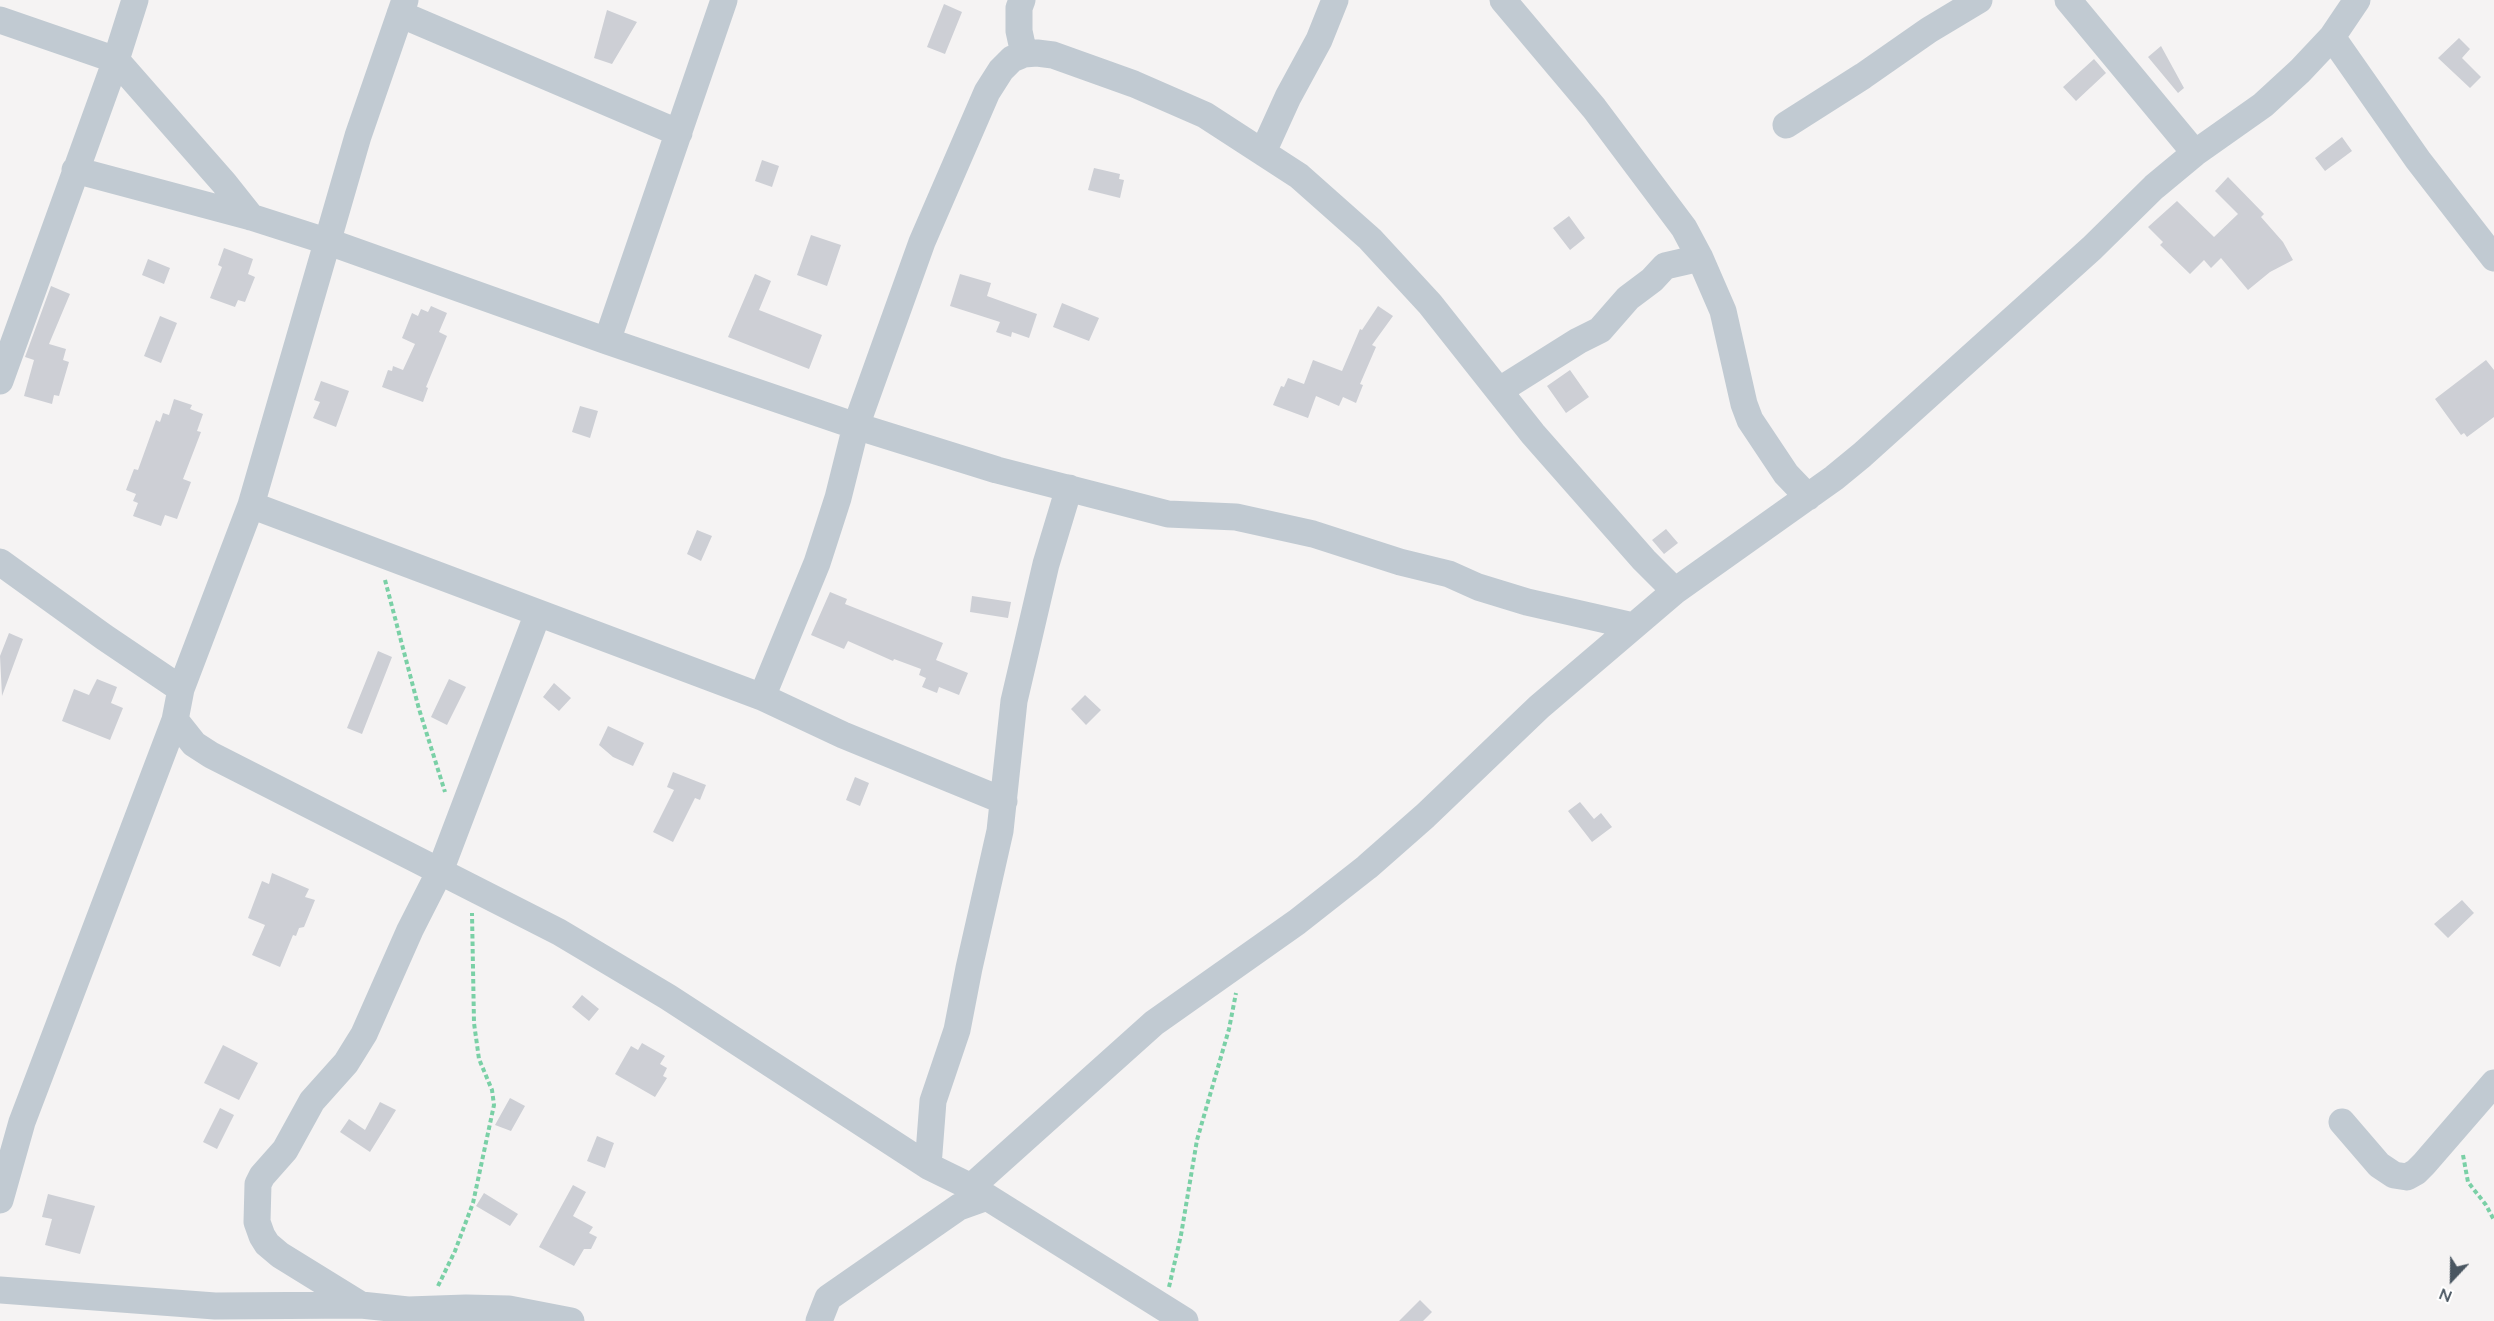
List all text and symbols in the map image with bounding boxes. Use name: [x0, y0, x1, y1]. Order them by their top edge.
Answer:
north arrow: [2422, 1249, 2482, 1309]
text: N: [2436, 1285, 2454, 1307]

